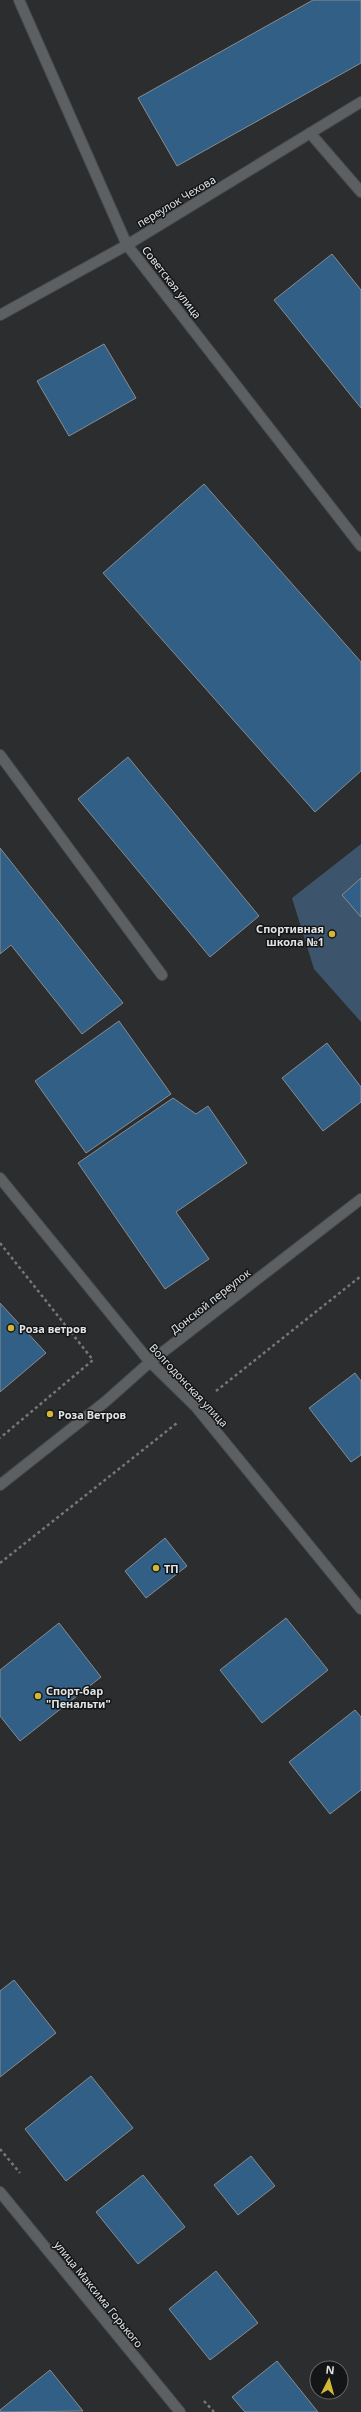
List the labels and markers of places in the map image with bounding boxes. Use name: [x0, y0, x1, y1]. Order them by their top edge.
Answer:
place label: Спортивная школа №1: [256, 921, 324, 949]
marker: Спортивная школа №1: [327, 929, 337, 939]
place label: Роза ветров: [19, 1321, 87, 1336]
marker: Роза ветров: [6, 1323, 16, 1333]
place label: Роза Ветров: [58, 1407, 127, 1422]
marker: Роза Ветров: [45, 1409, 55, 1419]
place label: ТП: [164, 1561, 179, 1576]
marker: ТП: [151, 1563, 161, 1573]
place label: Спорт-бар "Пенальти": [46, 1683, 111, 1711]
marker: Спорт-бар "Пенальти": [33, 1691, 43, 1701]

